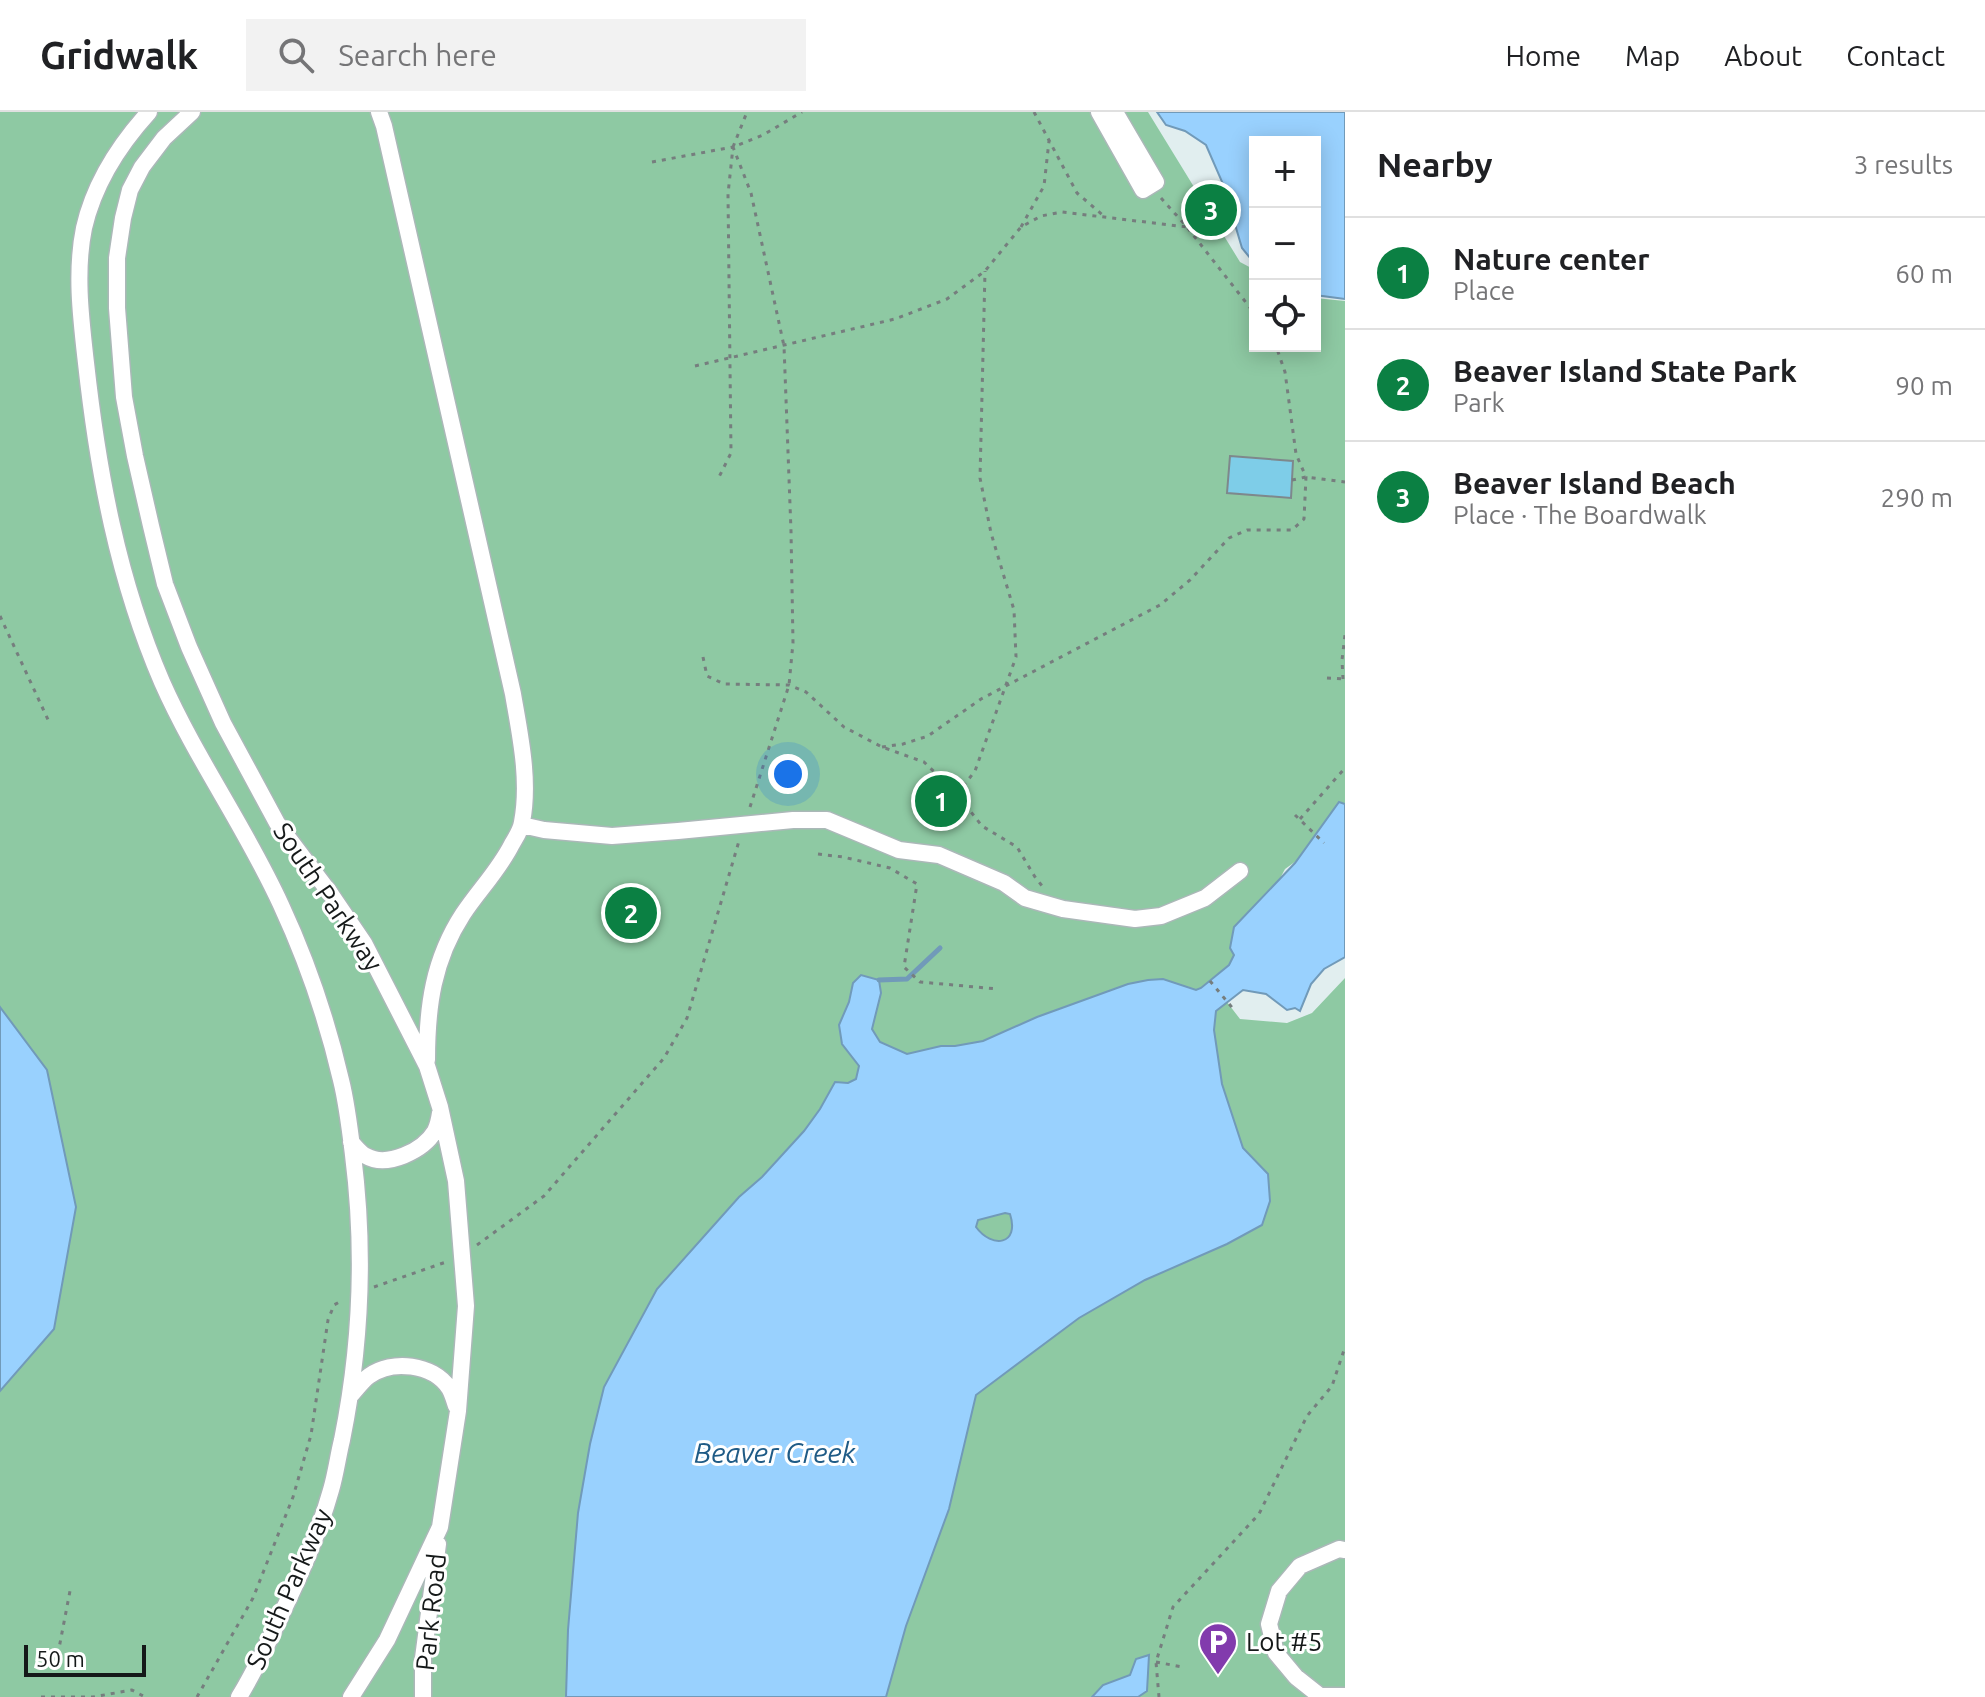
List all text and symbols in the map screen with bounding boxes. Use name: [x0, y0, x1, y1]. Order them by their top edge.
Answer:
search box: [246, 19, 806, 91]
icon: search: [274, 33, 318, 77]
text: Gridwalk: [40, 34, 198, 76]
text: Search here: [338, 38, 497, 72]
text: Home: [1506, 40, 1581, 71]
text: Map: [1625, 40, 1680, 71]
text: About: [1724, 40, 1802, 71]
text: Contact: [1846, 40, 1945, 71]
map controls: [1249, 136, 1321, 352]
button: +: [1249, 136, 1321, 208]
text: Nearby: [1377, 145, 1492, 183]
text: 3 results: [1854, 150, 1953, 179]
pin: 3: [1185, 180, 1237, 240]
button: −: [1249, 208, 1321, 280]
text: Nature center: [1453, 242, 1650, 276]
text: 1: [1396, 259, 1410, 288]
text: 60 m: [1895, 259, 1953, 288]
text: Place: [1453, 276, 1515, 305]
button: locate: [1249, 280, 1321, 352]
text: Beaver Island State Park: [1453, 354, 1797, 388]
text: 2: [1396, 371, 1410, 400]
text: 90 m: [1895, 371, 1953, 400]
text: Park: [1453, 388, 1505, 417]
text: Beaver Island Beach: [1453, 466, 1736, 500]
text: 3: [1396, 483, 1410, 512]
text: 290 m: [1881, 483, 1953, 512]
text: Place · The Boardwalk: [1453, 500, 1707, 529]
your location: [768, 754, 808, 794]
pin: 1: [915, 771, 967, 831]
street label: South Parkway: [268, 817, 389, 976]
pin: 2: [605, 883, 657, 943]
water label: Beaver Creek: [694, 1437, 857, 1468]
street label: South Parkway: [240, 1504, 337, 1673]
street label: Park Road: [410, 1552, 451, 1672]
parking icon: Lot #5: [1197, 1621, 1239, 1676]
place label: Lot #5: [1246, 1627, 1322, 1656]
scale bar: [24, 1641, 146, 1677]
text: 50 m: [36, 1646, 85, 1671]

